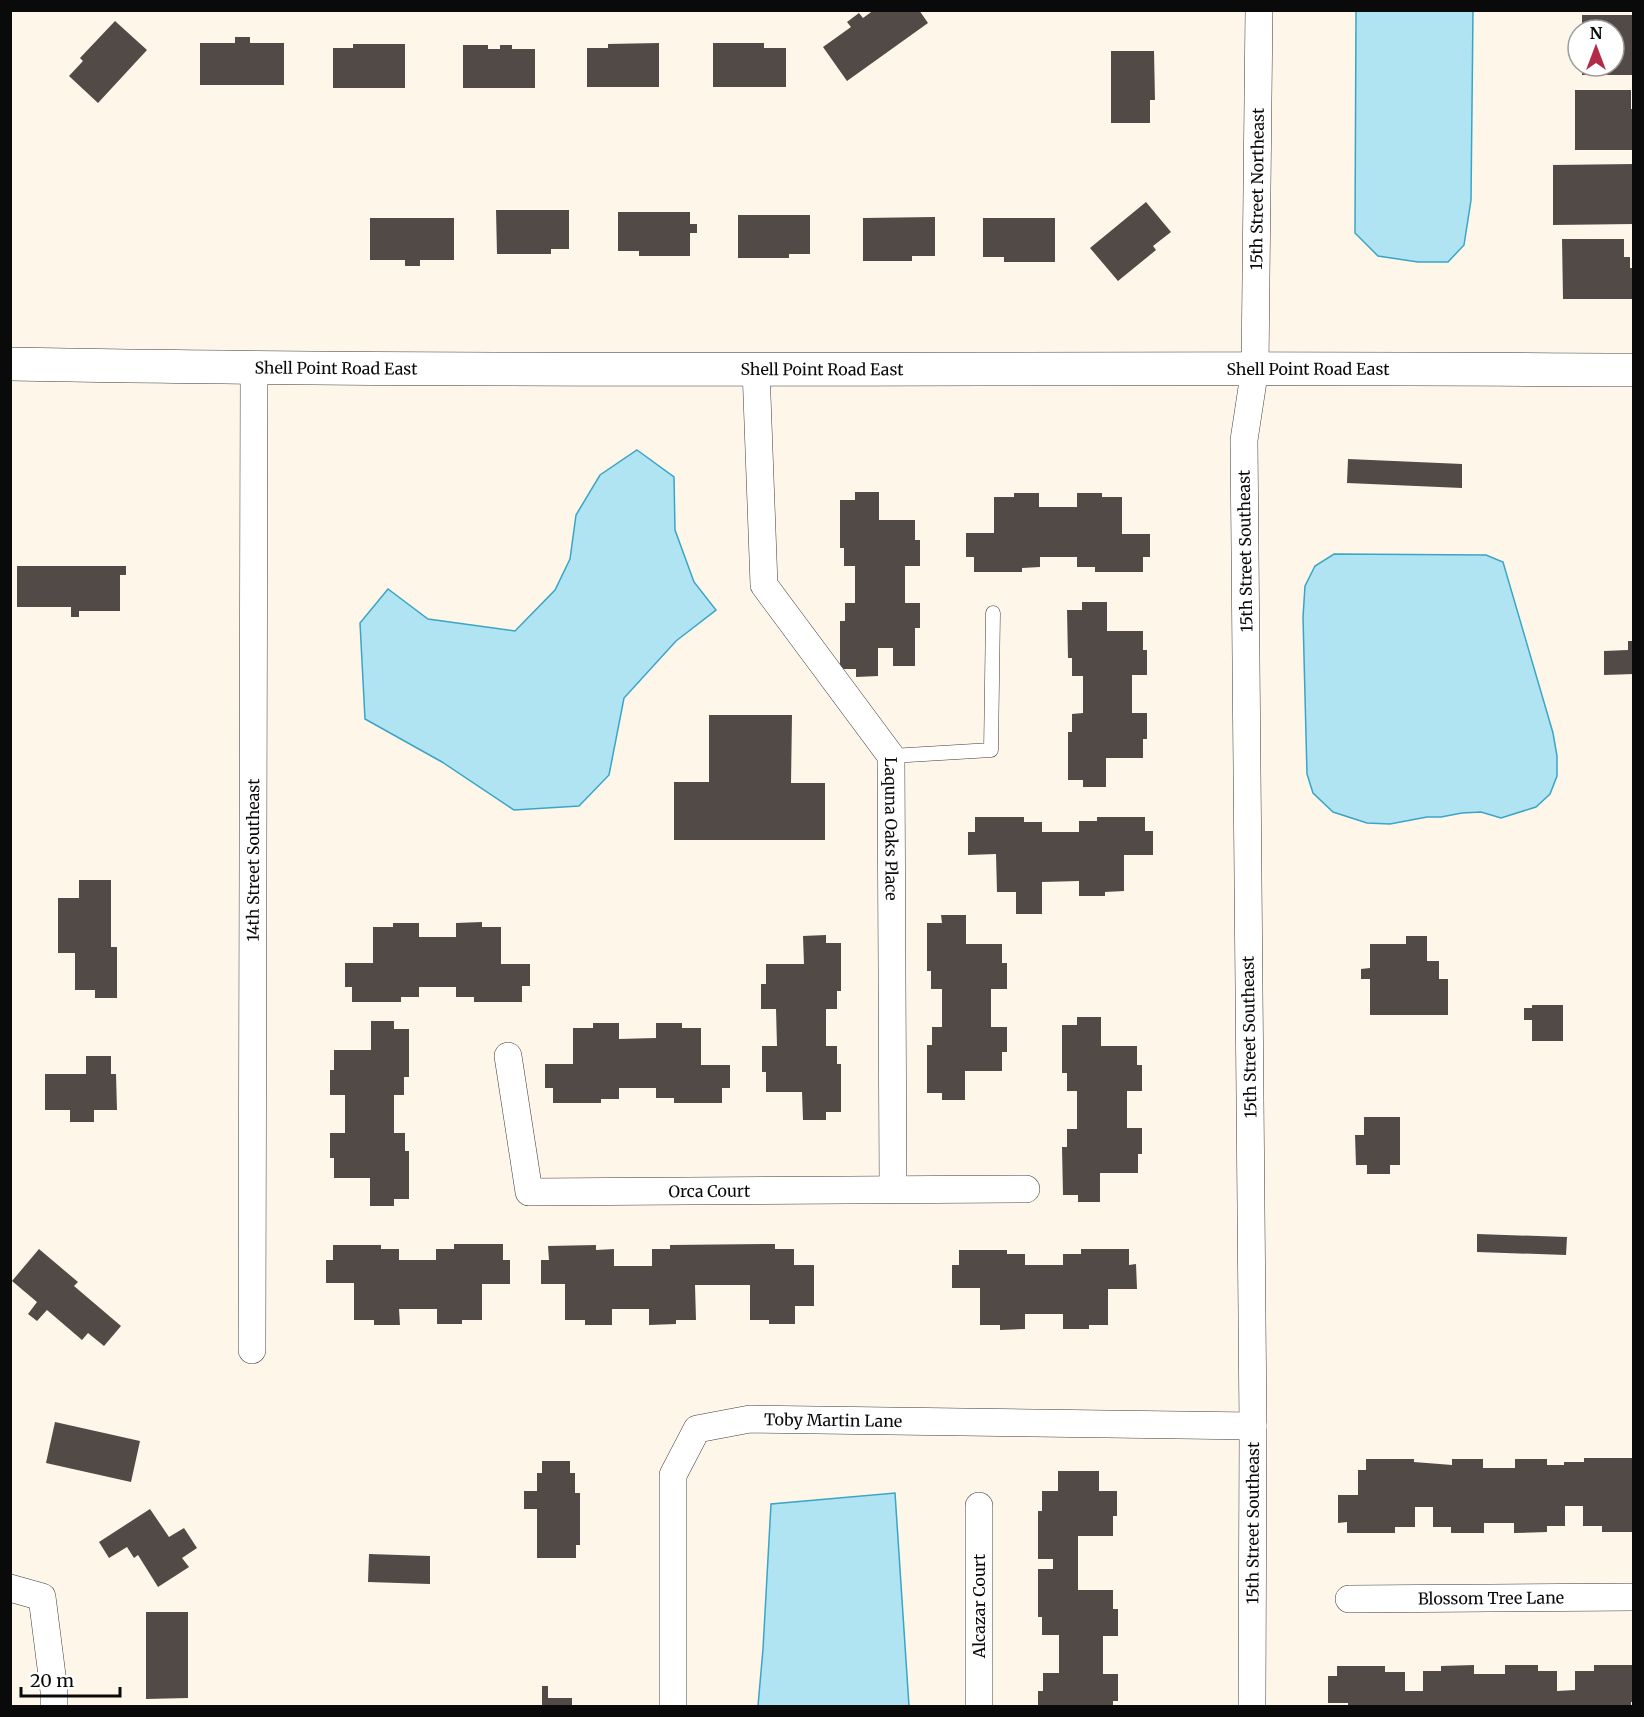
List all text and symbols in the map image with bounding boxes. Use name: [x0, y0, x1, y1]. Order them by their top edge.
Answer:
north arrow: [1566, 18, 1626, 78]
text: N: [1590, 23, 1603, 43]
street label: 15th Street Northeast: [1246, 107, 1268, 270]
street label: Shell Point Road East: [254, 357, 418, 379]
street label: Shell Point Road East: [740, 359, 904, 379]
street label: Shell Point Road East: [1226, 359, 1390, 379]
street label: 15th Street Southeast: [1234, 469, 1256, 632]
street label: Laquna Oaks Place: [881, 757, 902, 901]
street label: 14th Street Southeast: [243, 778, 263, 941]
street label: 15th Street Southeast: [1238, 955, 1260, 1118]
street label: Orca Court: [668, 1181, 751, 1201]
street label: Toby Martin Lane: [764, 1409, 902, 1431]
street label: 15th Street Southeast: [1242, 1441, 1263, 1604]
street label: Alcazar Court: [969, 1553, 989, 1659]
street label: Blossom Tree Lane: [1418, 1587, 1564, 1609]
scale bar: [21, 1660, 120, 1698]
text: 20 m: [30, 1669, 74, 1692]

